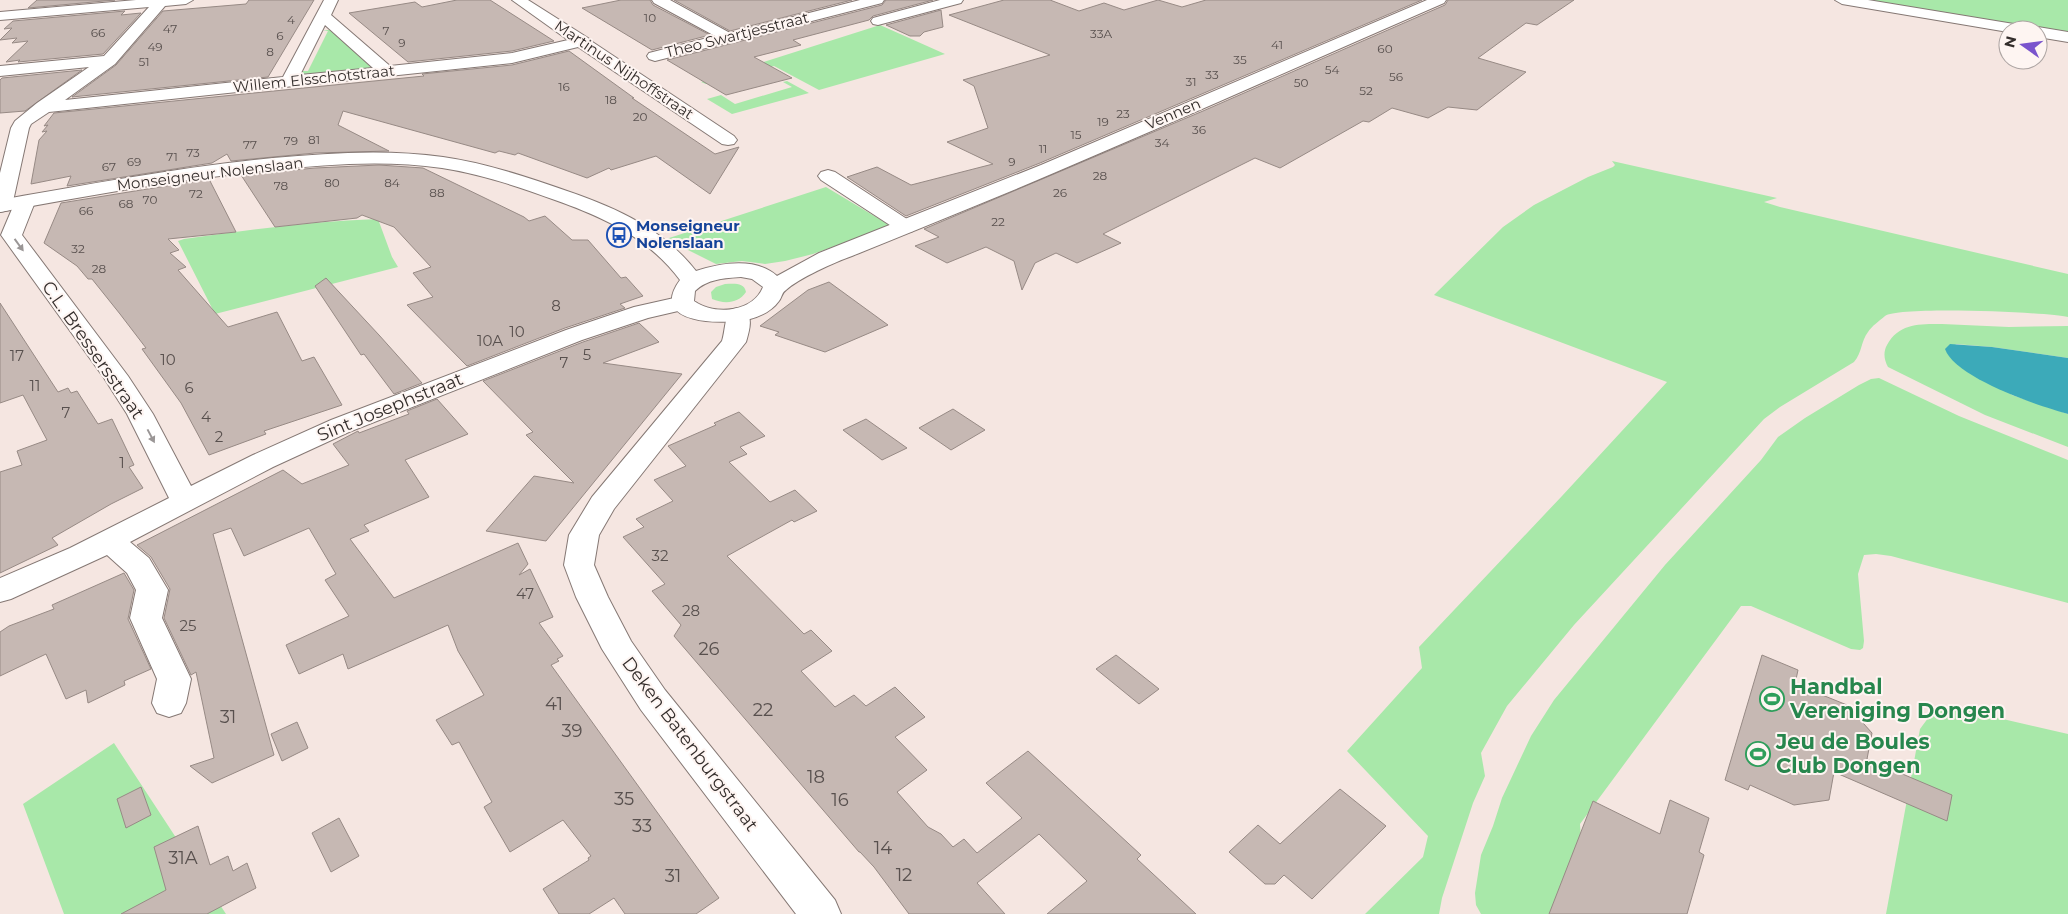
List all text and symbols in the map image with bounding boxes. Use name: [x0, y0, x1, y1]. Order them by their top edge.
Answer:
street label: Theo Swartjesstraat: [663, 7, 811, 62]
house number: 10: [644, 10, 656, 25]
house number: 4: [287, 12, 295, 27]
street label: Martinus Nijhoffstraat: [551, 16, 697, 123]
north arrow: [1998, 20, 2048, 70]
house number: 47: [163, 21, 177, 36]
house number: 7: [382, 23, 390, 38]
house number: 66: [91, 25, 105, 40]
house number: 33A: [1090, 26, 1112, 41]
house number: 6: [276, 28, 284, 43]
text: N: [2000, 34, 2020, 50]
house number: 9: [398, 35, 406, 50]
house number: 41: [1271, 37, 1283, 52]
house number: 49: [147, 39, 163, 54]
house number: 60: [1377, 41, 1393, 56]
house number: 8: [266, 44, 274, 59]
house number: 35: [1233, 52, 1247, 67]
house number: 51: [138, 54, 150, 69]
street label: Willem Elsschotstraat: [232, 61, 396, 96]
house number: 54: [1325, 62, 1339, 77]
house number: 33: [1205, 67, 1219, 82]
house number: 56: [1389, 69, 1403, 84]
house number: 31: [1185, 74, 1197, 89]
house number: 50: [1294, 75, 1308, 90]
house number: 16: [558, 79, 570, 94]
house number: 52: [1359, 83, 1373, 98]
house number: 18: [605, 92, 617, 107]
street label: Vennen: [1142, 93, 1203, 134]
house number: 23: [1116, 106, 1130, 121]
house number: 20: [633, 109, 647, 124]
house number: 19: [1097, 114, 1109, 129]
house number: 36: [1192, 122, 1206, 137]
house number: 15: [1070, 127, 1082, 142]
house number: 81: [308, 132, 320, 147]
house number: 79: [284, 133, 298, 148]
house number: 34: [1155, 135, 1169, 150]
house number: 77: [243, 137, 257, 152]
house number: 11: [1039, 141, 1047, 156]
house number: 73: [186, 145, 200, 160]
house number: 71: [166, 149, 178, 164]
street label: Monseigneur Nolenslaan: [116, 153, 304, 194]
house number: 69: [127, 154, 141, 169]
house number: 9: [1008, 154, 1016, 169]
house number: 67: [102, 159, 116, 174]
house number: 28: [1093, 168, 1108, 183]
house number: 80: [324, 175, 340, 190]
house number: 84: [384, 175, 400, 190]
house number: 78: [274, 178, 289, 193]
house number: 88: [429, 185, 445, 200]
house number: 26: [1053, 185, 1067, 200]
house number: 72: [189, 186, 203, 201]
house number: 70: [143, 192, 157, 207]
house number: 68: [119, 196, 134, 211]
house number: 66: [79, 203, 93, 218]
house number: 22: [991, 214, 1005, 229]
place label: Monseigneur Nolenslaan: [636, 216, 740, 252]
bus stop icon: Monseigneur Nolenslaan: [606, 222, 632, 248]
one-way arrow: [13, 238, 24, 251]
house number: 32: [71, 241, 85, 256]
house number: 28: [92, 261, 107, 276]
street label: C.L. Bressersstraat: [37, 277, 149, 423]
house number: 8: [551, 296, 561, 315]
house number: 10: [509, 322, 525, 341]
house number: 10A: [477, 331, 503, 350]
house number: 5: [583, 345, 591, 364]
house number: 17: [10, 346, 24, 365]
house number: 10: [160, 350, 176, 369]
house number: 7: [560, 353, 569, 372]
street label: Sint Josephstraat: [314, 368, 466, 446]
house number: 11: [30, 376, 40, 395]
house number: 6: [184, 378, 194, 397]
house number: 7: [62, 403, 71, 422]
house number: 4: [201, 407, 211, 426]
house number: 2: [215, 427, 223, 446]
one-way arrow: [147, 429, 155, 443]
house number: 1: [119, 453, 125, 472]
house number: 32: [652, 546, 668, 565]
house number: 47: [516, 584, 534, 603]
house number: 28: [682, 601, 700, 620]
house number: 25: [179, 616, 197, 635]
house number: 26: [698, 638, 720, 660]
street label: Deken Batenburgstraat: [617, 652, 763, 836]
place label: Handbal Vereniging Dongen: [1789, 674, 2005, 723]
sports icon: Handbal Vereniging Dongen: [1759, 686, 1785, 712]
house number: 41: [545, 693, 563, 715]
house number: 22: [753, 699, 773, 721]
house number: 31: [220, 706, 236, 728]
house number: 39: [561, 720, 583, 742]
place label: Jeu de Boules Club Dongen: [1775, 729, 1930, 778]
sports icon: Jeu de Boules Club Dongen: [1745, 741, 1771, 767]
house number: 18: [807, 766, 825, 788]
house number: 35: [614, 788, 634, 810]
house number: 16: [831, 789, 849, 811]
house number: 33: [632, 815, 652, 837]
house number: 14: [874, 837, 892, 859]
house number: 31A: [168, 847, 198, 869]
house number: 12: [896, 864, 912, 886]
house number: 31: [665, 865, 681, 887]

